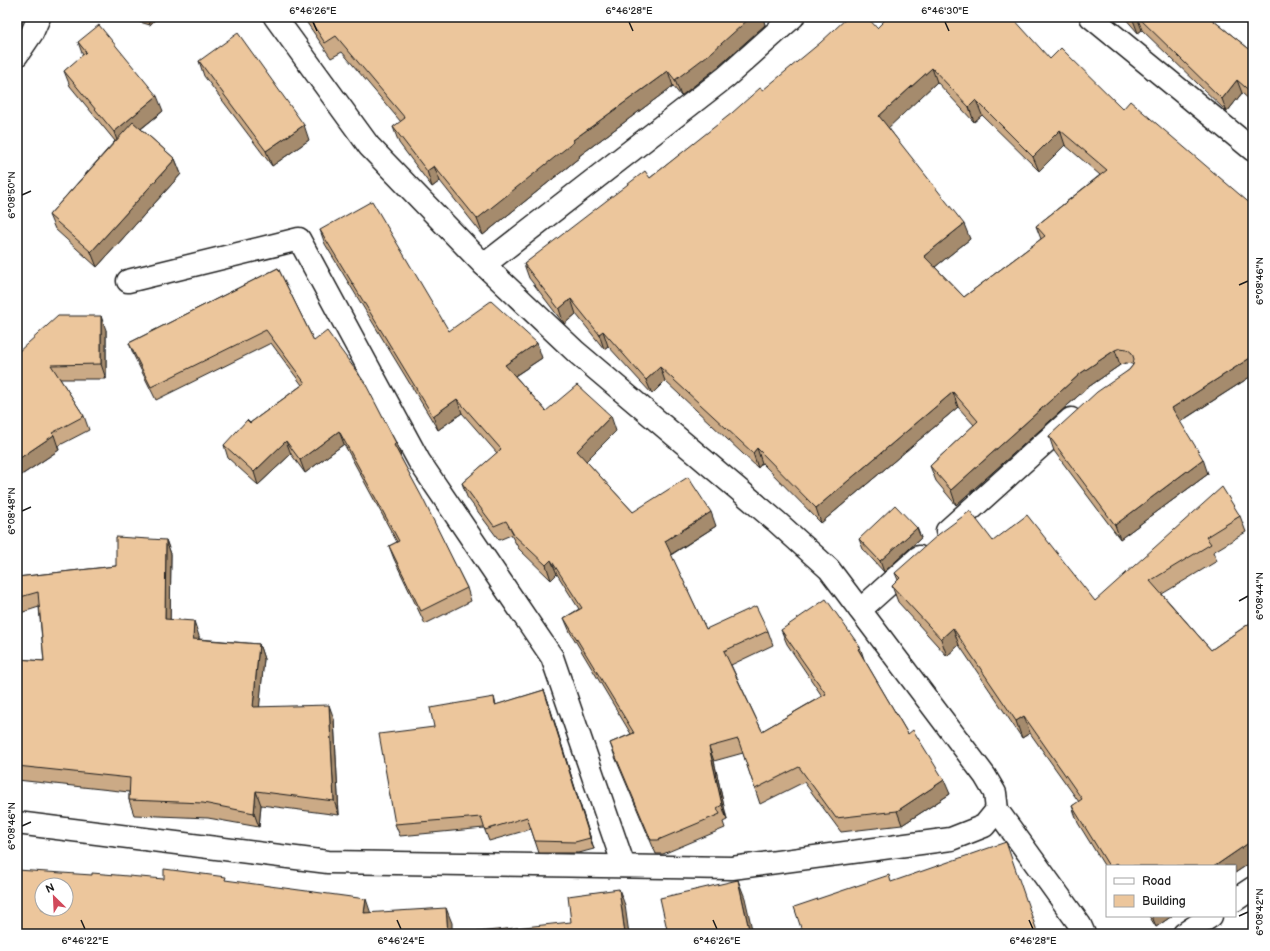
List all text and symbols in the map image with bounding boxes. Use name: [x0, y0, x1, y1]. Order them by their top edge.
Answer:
text: 6°46'26"E: [289, 5, 337, 17]
text: 6°46'28"E: [605, 5, 653, 17]
text: 6°46'30"E: [921, 5, 969, 17]
text: 6°08'50"N: [6, 171, 18, 219]
text: 6°08'46"N: [1254, 257, 1266, 305]
text: 6°08'48"N: [6, 487, 18, 535]
text: 6°08'44"N: [1254, 572, 1266, 620]
text: 6°08'46"N: [6, 802, 18, 850]
legend: [1106, 865, 1236, 917]
text: Road: [1142, 874, 1171, 889]
north arrow: [34, 877, 74, 917]
text: N: [44, 881, 57, 896]
text: 6°08'42"N: [1254, 888, 1266, 936]
text: Building: [1142, 894, 1186, 909]
text: 6°46'22"E: [61, 935, 109, 947]
text: 6°46'24"E: [377, 935, 425, 947]
text: 6°46'26"E: [693, 935, 741, 947]
text: 6°46'28"E: [1009, 935, 1057, 947]

